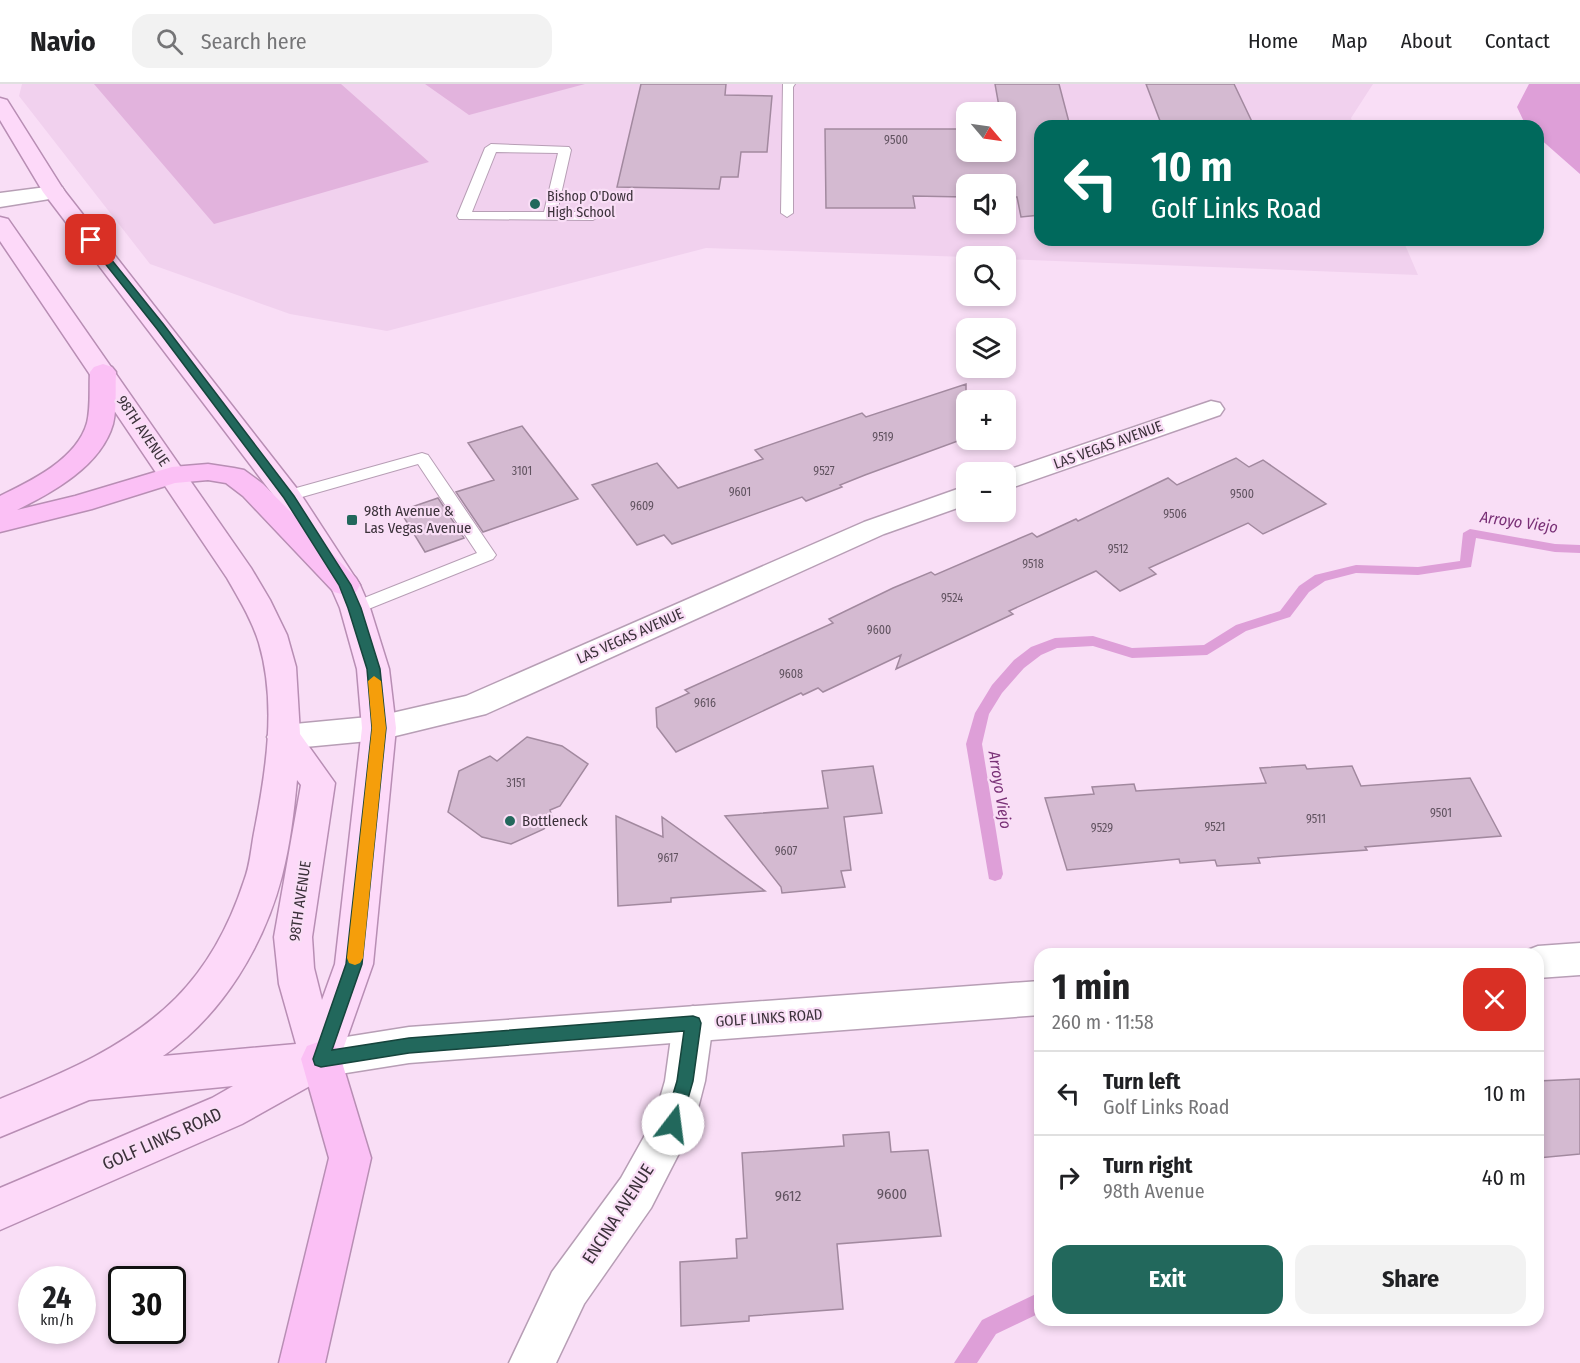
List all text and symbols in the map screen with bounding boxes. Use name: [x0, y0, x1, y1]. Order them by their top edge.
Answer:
search box: [132, 14, 552, 68]
text: Navio: [30, 25, 96, 58]
icon: search: [153, 25, 186, 58]
text: Search here: [201, 28, 307, 55]
text: Home: [1248, 28, 1298, 54]
text: Map: [1331, 28, 1368, 54]
text: About: [1401, 28, 1452, 54]
text: Contact: [1485, 28, 1550, 54]
north arrow: [956, 102, 1016, 162]
map controls: [956, 102, 1016, 522]
house number: 9500: [884, 133, 908, 147]
text: 10 m: [1151, 142, 1232, 192]
icon: left: [1052, 144, 1130, 222]
button: sound: [956, 174, 1016, 234]
place label: Bishop O'Dowd High School: [547, 188, 633, 221]
text: Golf Links Road: [1151, 193, 1322, 225]
marker: Bishop O'Dowd High School: [528, 197, 542, 211]
pin: [65, 214, 116, 265]
icon: arrive: [74, 223, 107, 256]
button: search: [956, 246, 1016, 306]
button: layers: [956, 318, 1016, 378]
button: +: [956, 390, 1016, 450]
street label: 98TH AVENUE: [113, 392, 173, 470]
street label: LAS VEGAS AVENUE: [1051, 417, 1165, 473]
house number: 9519: [872, 430, 894, 444]
button: −: [956, 462, 1016, 522]
house number: 3101: [512, 464, 532, 478]
house number: 9527: [813, 464, 835, 478]
house number: 9601: [729, 485, 751, 499]
house number: 9500: [1230, 487, 1254, 501]
house number: 9609: [630, 499, 654, 513]
place label: 98th Avenue & Las Vegas Avenue: [364, 502, 471, 537]
house number: 9506: [1163, 507, 1187, 521]
water label: Arroyo Viejo: [1478, 507, 1559, 537]
marker: 98th Avenue & Las Vegas Avenue: [345, 513, 359, 527]
house number: 9512: [1108, 542, 1128, 556]
house number: 9518: [1022, 557, 1044, 571]
house number: 9524: [941, 591, 963, 605]
street label: LAS VEGAS AVENUE: [574, 604, 686, 668]
house number: 9600: [867, 623, 891, 637]
house number: 9608: [779, 667, 803, 681]
house number: 9616: [694, 696, 716, 710]
water label: Arroyo Viejo: [984, 749, 1016, 830]
house number: 3151: [506, 776, 526, 790]
house number: 9501: [1430, 806, 1452, 820]
place label: Bottleneck: [522, 812, 588, 830]
house number: 9511: [1306, 812, 1326, 826]
marker: Bottleneck: [503, 814, 517, 828]
house number: 9521: [1205, 820, 1225, 834]
house number: 9529: [1091, 821, 1113, 835]
house number: 9607: [775, 844, 797, 858]
house number: 9617: [658, 851, 679, 865]
street label: 98TH AVENUE: [285, 859, 315, 943]
text: 1 min: [1052, 965, 1130, 1009]
button: close: [1463, 968, 1526, 1031]
street label: GOLF LINKS ROAD: [715, 1005, 823, 1031]
text: 260 m · 11:58: [1052, 1010, 1154, 1034]
text: Turn left: [1103, 1068, 1181, 1095]
icon: left: [1052, 1077, 1085, 1110]
text: 10 m: [1484, 1080, 1526, 1107]
position arrow: [641, 1092, 705, 1156]
text: Golf Links Road: [1103, 1095, 1229, 1119]
street label: GOLF LINKS ROAD: [99, 1103, 225, 1175]
text: Turn right: [1103, 1152, 1192, 1179]
street label: ENCINA AVENUE: [578, 1160, 658, 1268]
icon: right: [1052, 1161, 1085, 1194]
text: 40 m: [1482, 1164, 1526, 1191]
text: 98th Avenue: [1103, 1179, 1205, 1203]
house number: 9600: [877, 1185, 907, 1203]
house number: 9612: [775, 1187, 802, 1205]
button: Exit: [1052, 1245, 1283, 1314]
button: Share: [1295, 1245, 1526, 1314]
speed limit sign: 30: [108, 1266, 186, 1344]
text: 24: [43, 1280, 71, 1316]
text: km/h: [40, 1311, 74, 1329]

